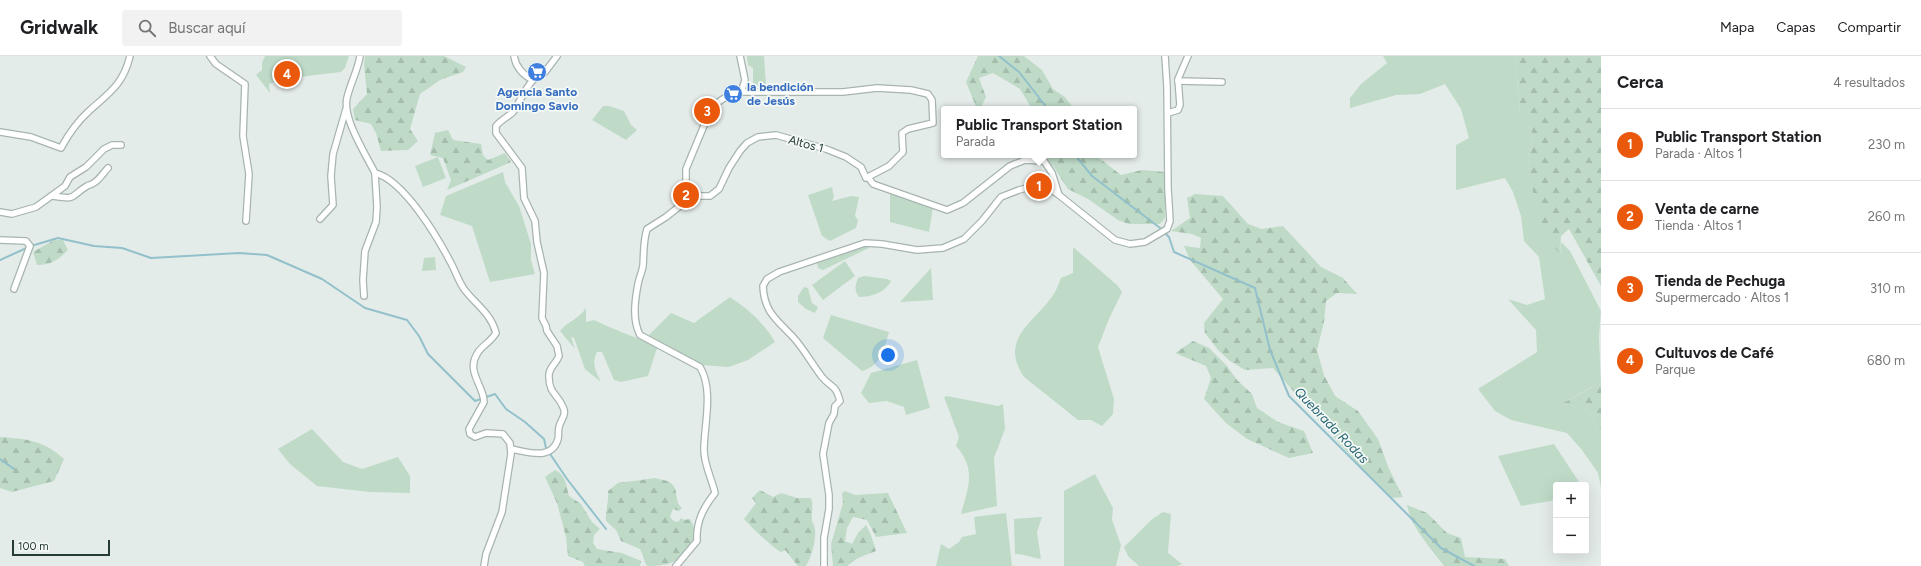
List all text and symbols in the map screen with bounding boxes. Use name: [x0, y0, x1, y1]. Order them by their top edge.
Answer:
search box: [122, 10, 402, 46]
text: Gridwalk: [20, 16, 98, 39]
icon: search: [136, 17, 158, 39]
text: Buscar aquí: [168, 19, 245, 37]
text: Mapa: [1720, 19, 1754, 36]
text: Capas: [1776, 19, 1815, 36]
text: Compartir: [1837, 19, 1901, 36]
pin: 4: [274, 59, 300, 89]
supermarket icon: Agencia Santo Domingo Savio: [526, 61, 548, 83]
text: Cerca: [1617, 72, 1664, 92]
text: 4 resultados: [1833, 75, 1905, 90]
place label: la bendición de Jesús: [747, 80, 814, 108]
supermarket icon: la bendición de Jesús: [722, 83, 744, 105]
place label: Agencia Santo Domingo Savio: [495, 85, 579, 113]
pin: 3: [694, 96, 720, 126]
popup: [941, 106, 1137, 158]
text: Public Transport Station: [956, 116, 1122, 134]
text: Public Transport Station: [1655, 128, 1821, 146]
street label: Altos 1: [787, 133, 825, 155]
text: Parada: [956, 134, 995, 149]
text: 1: [1627, 137, 1633, 152]
text: 230 m: [1868, 137, 1905, 152]
text: Parada · Altos 1: [1655, 146, 1743, 161]
pin: 1: [1026, 171, 1052, 201]
pin: 2: [673, 180, 699, 210]
text: Venta de carne: [1655, 200, 1759, 218]
text: 2: [1626, 209, 1634, 224]
text: 260 m: [1868, 209, 1905, 224]
text: Tienda · Altos 1: [1655, 218, 1742, 233]
text: Tienda de Pechuga: [1655, 272, 1785, 290]
text: 3: [1626, 281, 1634, 296]
text: 310 m: [1870, 281, 1905, 296]
text: Supermercado · Altos 1: [1655, 290, 1789, 305]
text: Cultuvos de Café: [1655, 344, 1774, 362]
your location: [878, 345, 898, 365]
text: 4: [1626, 353, 1634, 368]
text: 680 m: [1867, 353, 1905, 368]
text: Parque: [1655, 362, 1695, 377]
water label: Quebrada Rodas: [1292, 384, 1372, 466]
map controls: [1553, 482, 1589, 554]
button: +: [1553, 482, 1589, 518]
button: −: [1553, 518, 1589, 554]
scale bar: [12, 538, 110, 557]
text: 100 m: [18, 540, 49, 553]

